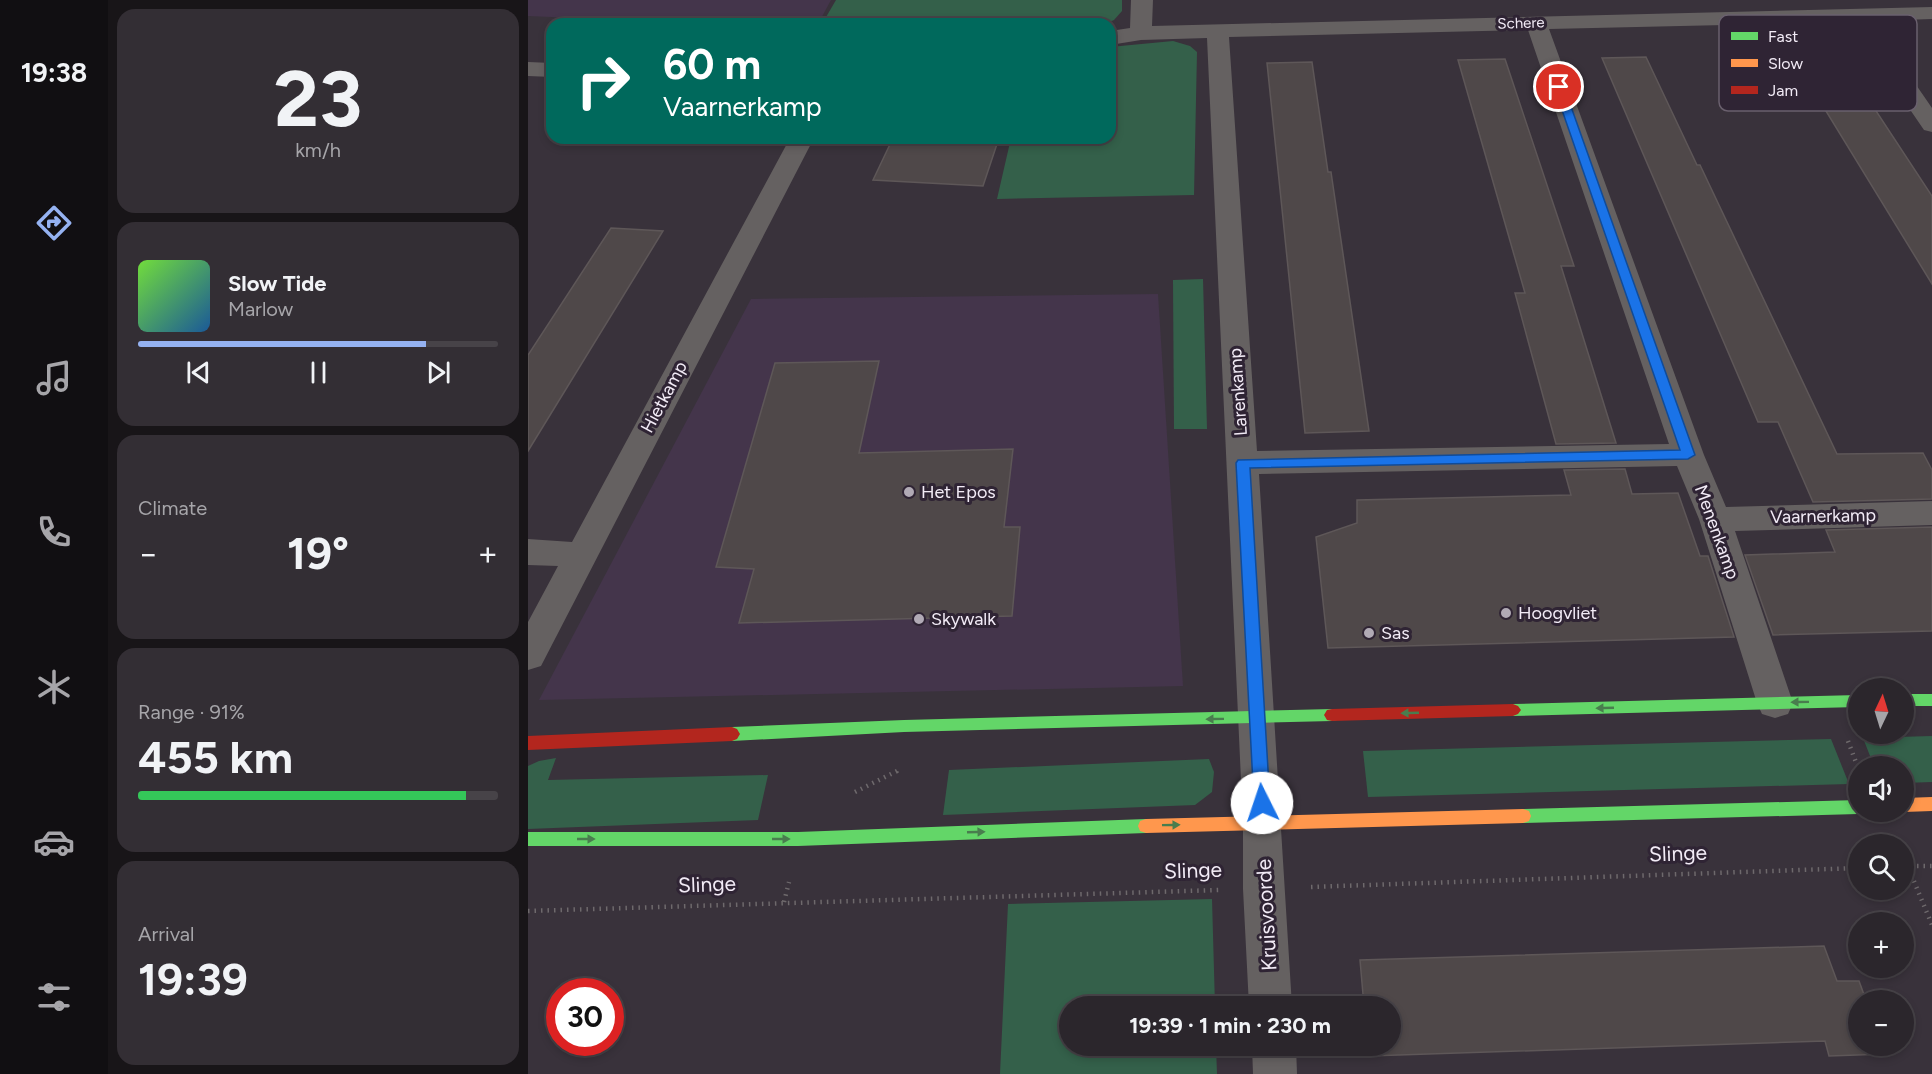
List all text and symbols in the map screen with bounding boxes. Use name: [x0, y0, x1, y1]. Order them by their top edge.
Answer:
street label: Schere: [1497, 13, 1545, 33]
legend: [1719, 15, 1917, 111]
text: Fast: [1768, 27, 1798, 46]
text: 60 m: [663, 39, 761, 90]
icon: right: [564, 42, 642, 120]
text: 23: [274, 52, 362, 146]
text: Slow: [1768, 54, 1803, 73]
text: 19:38: [21, 56, 87, 89]
pin: [1533, 61, 1584, 112]
icon: arrive: [1542, 70, 1575, 103]
text: Jam: [1768, 81, 1798, 100]
text: Vaarnerkamp: [663, 90, 822, 123]
text: km/h: [295, 138, 341, 162]
icon: directions: [33, 202, 75, 244]
text: Slow Tide: [228, 270, 327, 297]
text: Marlow: [228, 297, 293, 321]
street label: Larenkamp: [1224, 347, 1252, 437]
icon: previous: [182, 356, 215, 389]
icon: pause: [302, 356, 335, 389]
icon: next: [422, 356, 455, 389]
icon: music: [33, 357, 75, 399]
street label: Hietkamp: [636, 357, 692, 437]
place label: Het Epos: [921, 481, 996, 503]
street label: Menenkamp: [1690, 482, 1744, 582]
marker: Het Epos: [902, 485, 916, 499]
text: Climate: [138, 496, 207, 520]
street label: Vaarnerkamp: [1770, 504, 1876, 528]
icon: phone: [33, 511, 75, 553]
text: 19°: [287, 526, 349, 580]
text: −: [138, 534, 159, 573]
text: +: [477, 534, 498, 573]
place label: Hoogvliet: [1518, 602, 1597, 624]
marker: Hoogvliet: [1499, 606, 1513, 620]
place label: Skywalk: [931, 608, 996, 630]
marker: Skywalk: [912, 612, 926, 626]
place label: Sas: [1381, 622, 1410, 644]
marker: Sas: [1362, 626, 1376, 640]
icon: climate: [33, 666, 75, 708]
north arrow: [1848, 678, 1914, 744]
map controls: [1848, 678, 1914, 1056]
one-way arrow: [1791, 697, 1810, 707]
text: Range · 91%: [138, 700, 245, 724]
one-way arrow: [1596, 703, 1615, 712]
one-way arrow: [1401, 709, 1420, 718]
one-way arrow: [1206, 714, 1225, 724]
text: 455 km: [138, 730, 293, 784]
button: sound: [1848, 756, 1914, 822]
position arrow: [1230, 771, 1294, 835]
icon: car: [33, 821, 75, 863]
one-way arrow: [1162, 821, 1181, 830]
one-way arrow: [967, 827, 986, 836]
one-way arrow: [577, 834, 596, 844]
one-way arrow: [772, 834, 791, 844]
button: search: [1848, 834, 1914, 900]
street label: Slinge: [1649, 839, 1707, 867]
street label: Slinge: [1164, 856, 1222, 884]
street label: Kruisvoorde: [1251, 858, 1281, 972]
street label: Slinge: [678, 870, 736, 898]
button: +: [1848, 912, 1914, 978]
text: Arrival: [138, 922, 194, 946]
text: 19:39: [138, 952, 248, 1006]
icon: filters: [33, 976, 75, 1018]
speed limit sign: 30: [546, 978, 624, 1056]
button: −: [1848, 990, 1914, 1056]
text: 19:39 · 1 min · 230 m: [1129, 1012, 1331, 1039]

